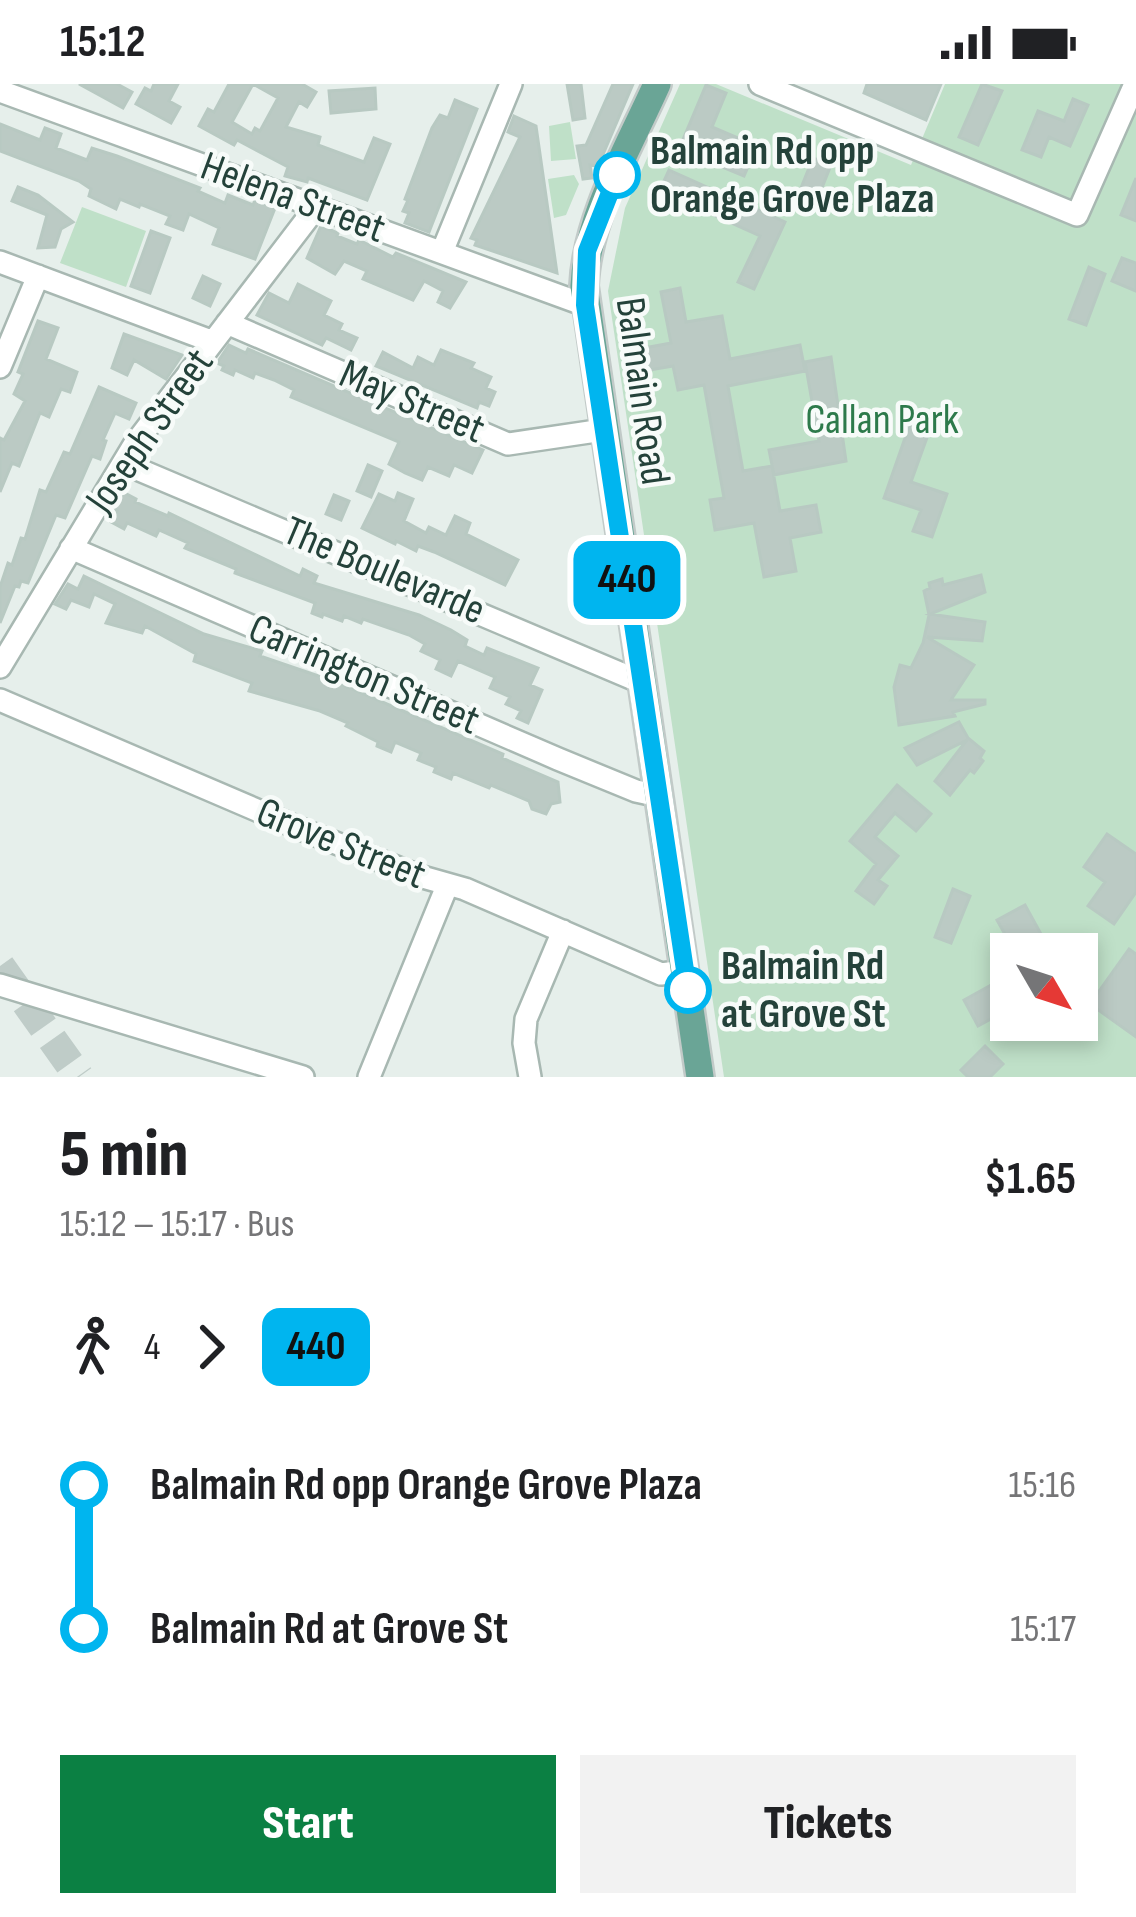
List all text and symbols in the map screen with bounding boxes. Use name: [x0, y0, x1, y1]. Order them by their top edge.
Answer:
text: 15:12: [60, 15, 145, 70]
place label: Balmain Rd opp Orange Grove Plaza: [650, 126, 934, 225]
street label: Helena Street: [194, 141, 392, 255]
marker: Balmain Rd opp Orange Grove Plaza: [595, 153, 639, 197]
street label: Balmain Road: [604, 294, 680, 488]
street label: Joseph Street: [74, 339, 225, 524]
street label: May Street: [332, 349, 492, 455]
park label: Callan Park: [805, 395, 959, 446]
street label: The Boulevarde: [276, 506, 492, 636]
line badge: 440: [558, 541, 696, 619]
text: 440: [597, 554, 657, 605]
street label: Carrington Street: [241, 604, 487, 746]
street label: Grove Street: [249, 787, 433, 901]
north arrow: [990, 933, 1098, 1041]
map controls: [990, 933, 1098, 1041]
place label: Balmain Rd at Grove St: [721, 941, 886, 1040]
marker: Balmain Rd at Grove St: [666, 968, 710, 1012]
text: 5 min: [60, 1116, 188, 1195]
text: $1.65: [984, 1152, 1076, 1207]
text: 15:12 – 15:17 · Bus: [60, 1201, 295, 1248]
icon: walk: [60, 1314, 126, 1380]
icon: forward: [178, 1314, 244, 1380]
text: 440: [286, 1321, 346, 1372]
text: 4: [144, 1324, 160, 1371]
text: Balmain Rd opp Orange Grove Plaza: [150, 1458, 702, 1513]
text: 15:16: [1009, 1462, 1076, 1509]
text: Balmain Rd at Grove St: [150, 1602, 508, 1657]
text: 15:17: [1010, 1606, 1076, 1653]
button: Start: [60, 1755, 556, 1893]
button: Tickets: [580, 1755, 1076, 1893]

